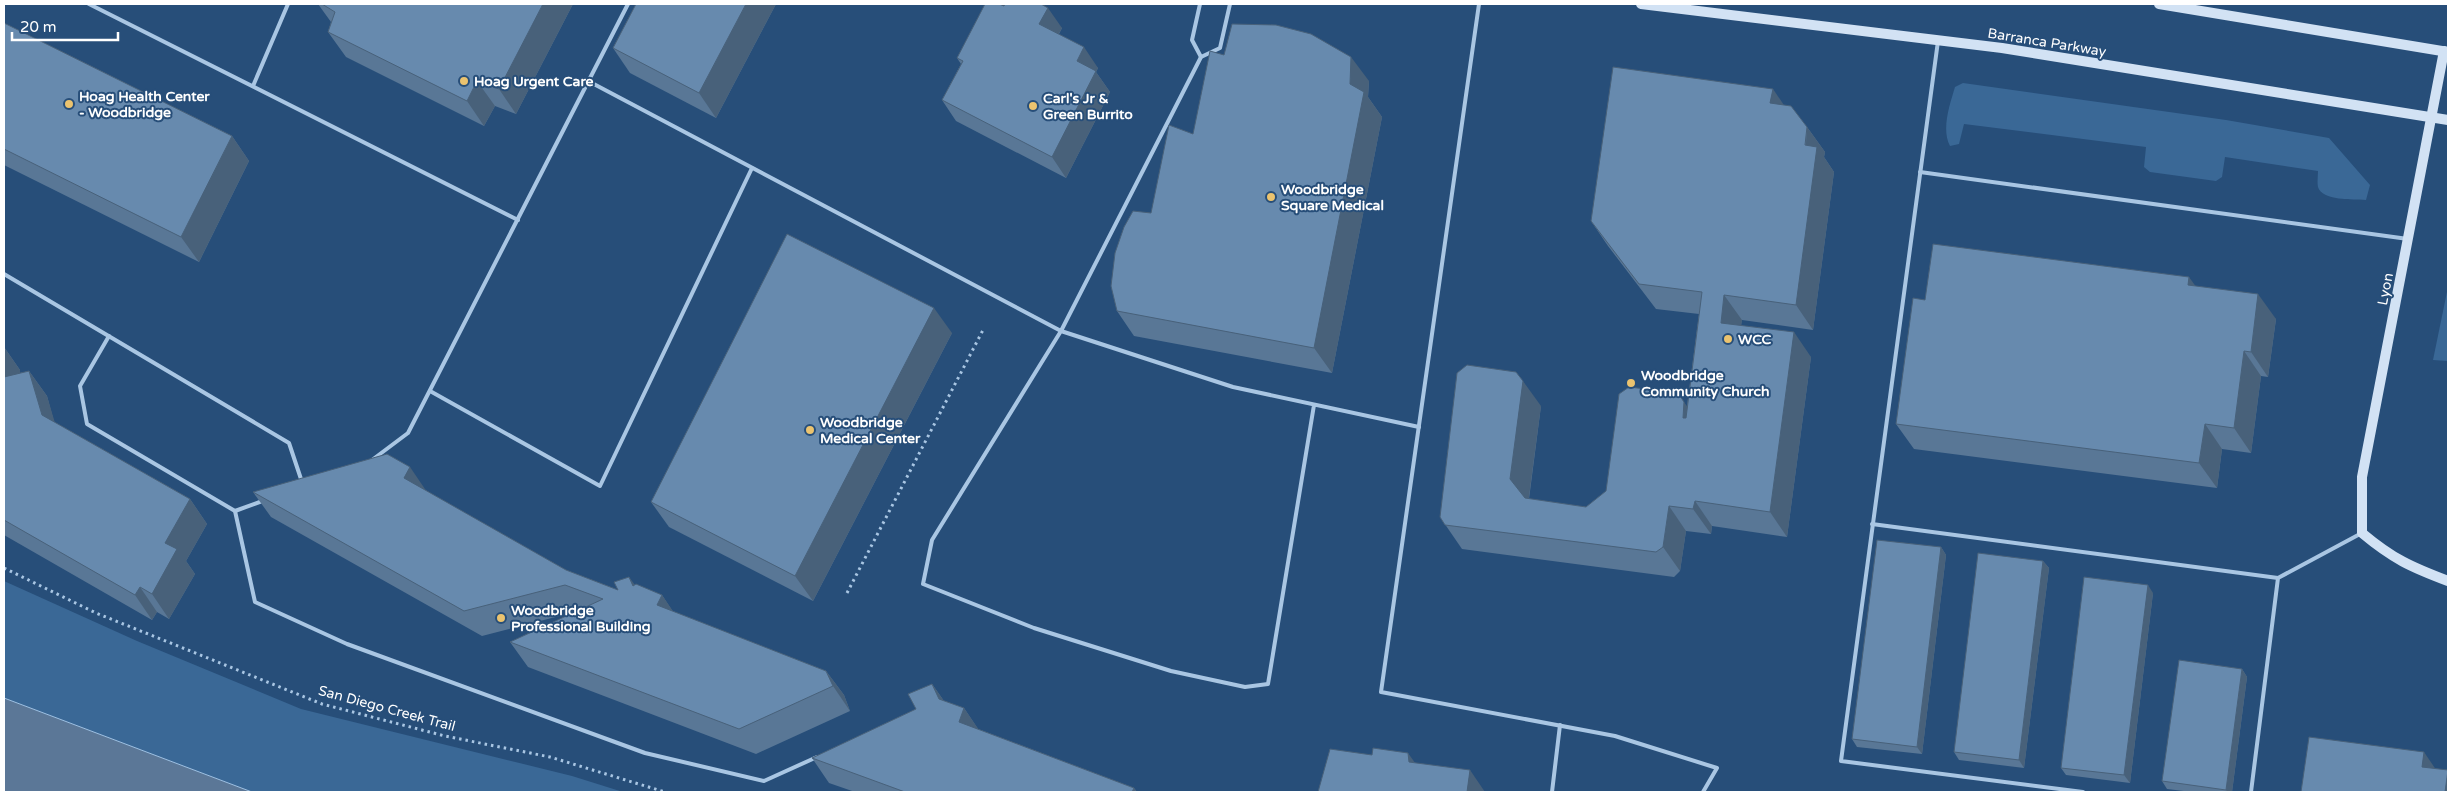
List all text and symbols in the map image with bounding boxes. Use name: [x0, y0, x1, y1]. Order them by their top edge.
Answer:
scale bar: [12, 10, 119, 42]
text: 20 m: [20, 18, 57, 36]
street label: Barranca Parkway: [1986, 25, 2108, 60]
place label: Hoag Urgent Care: [474, 73, 594, 90]
marker: Hoag Urgent Care: [458, 75, 470, 87]
place label: Hoag Health Center - Woodbridge: [79, 88, 210, 121]
place label: Carl's Jr & Green Burrito: [1043, 90, 1133, 123]
marker: Hoag Health Center - Woodbridge: [63, 98, 75, 110]
marker: Carl's Jr & Green Burrito: [1027, 100, 1039, 112]
place label: Woodbridge Square Medical: [1281, 181, 1384, 214]
marker: Woodbridge Square Medical: [1265, 191, 1277, 203]
street label: Lyon: [2374, 272, 2397, 307]
place label: WCC: [1738, 331, 1772, 348]
marker: WCC: [1722, 333, 1734, 345]
place label: Woodbridge Community Church: [1641, 367, 1770, 400]
marker: Woodbridge Community Church: [1625, 377, 1637, 389]
place label: Woodbridge Medical Center: [820, 414, 921, 447]
marker: Woodbridge Medical Center: [804, 424, 816, 436]
place label: Woodbridge Professional Building: [511, 602, 651, 635]
marker: Woodbridge Professional Building: [495, 612, 507, 624]
street label: San Diego Creek Trail: [316, 682, 457, 735]

